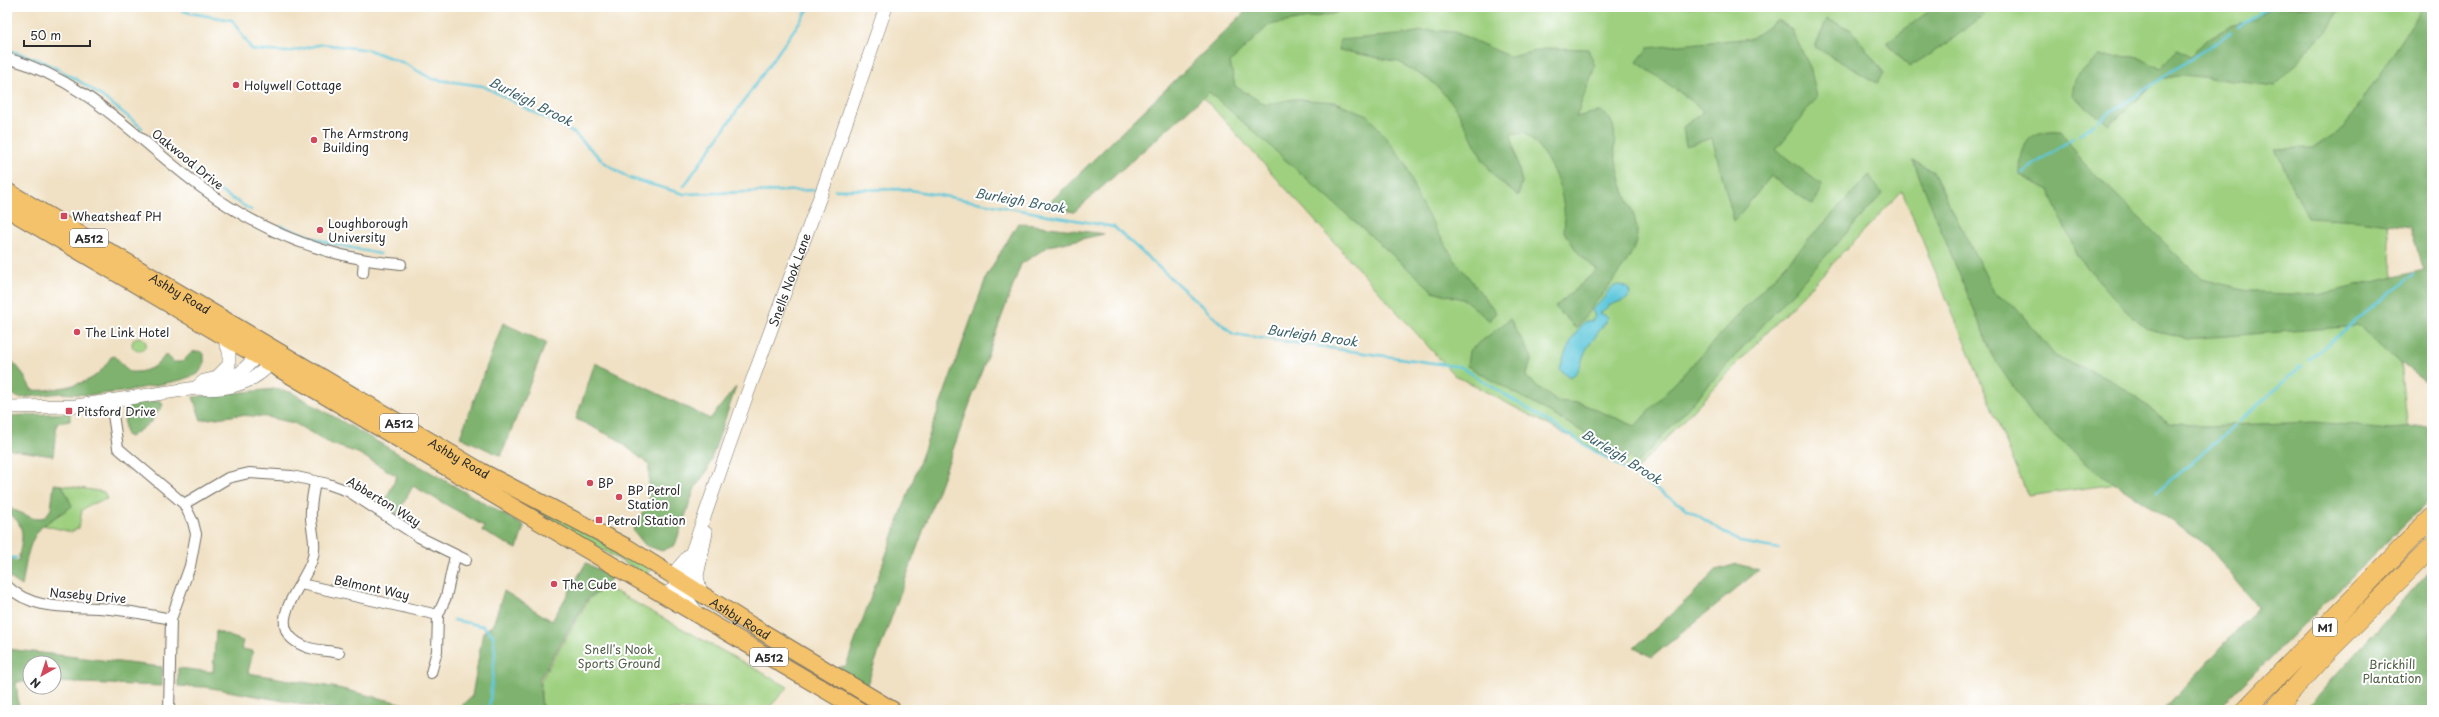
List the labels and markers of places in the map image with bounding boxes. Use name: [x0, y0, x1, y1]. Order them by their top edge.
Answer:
place label: Holywell Cottage: [244, 76, 342, 94]
marker: Holywell Cottage: [231, 80, 241, 90]
place label: The Armstrong Building: [322, 124, 409, 156]
marker: The Armstrong Building: [309, 135, 319, 145]
place label: Wheatsheaf PH: [72, 207, 162, 225]
marker: Wheatsheaf PH: [59, 211, 69, 221]
place label: Loughborough University: [328, 214, 408, 246]
marker: Loughborough University: [315, 225, 325, 235]
place label: The Link Hotel: [85, 323, 169, 341]
marker: The Link Hotel: [72, 327, 82, 337]
place label: Pitsford Drive: [77, 402, 156, 420]
marker: Pitsford Drive: [64, 406, 74, 416]
place label: BP: [598, 474, 613, 492]
marker: BP: [585, 478, 595, 488]
place label: BP Petrol Station: [627, 481, 680, 513]
marker: BP Petrol Station: [614, 492, 624, 502]
place label: Petrol Station: [607, 511, 686, 529]
marker: Petrol Station: [594, 515, 604, 525]
place label: The Cube: [562, 575, 617, 593]
marker: The Cube: [549, 579, 559, 589]

